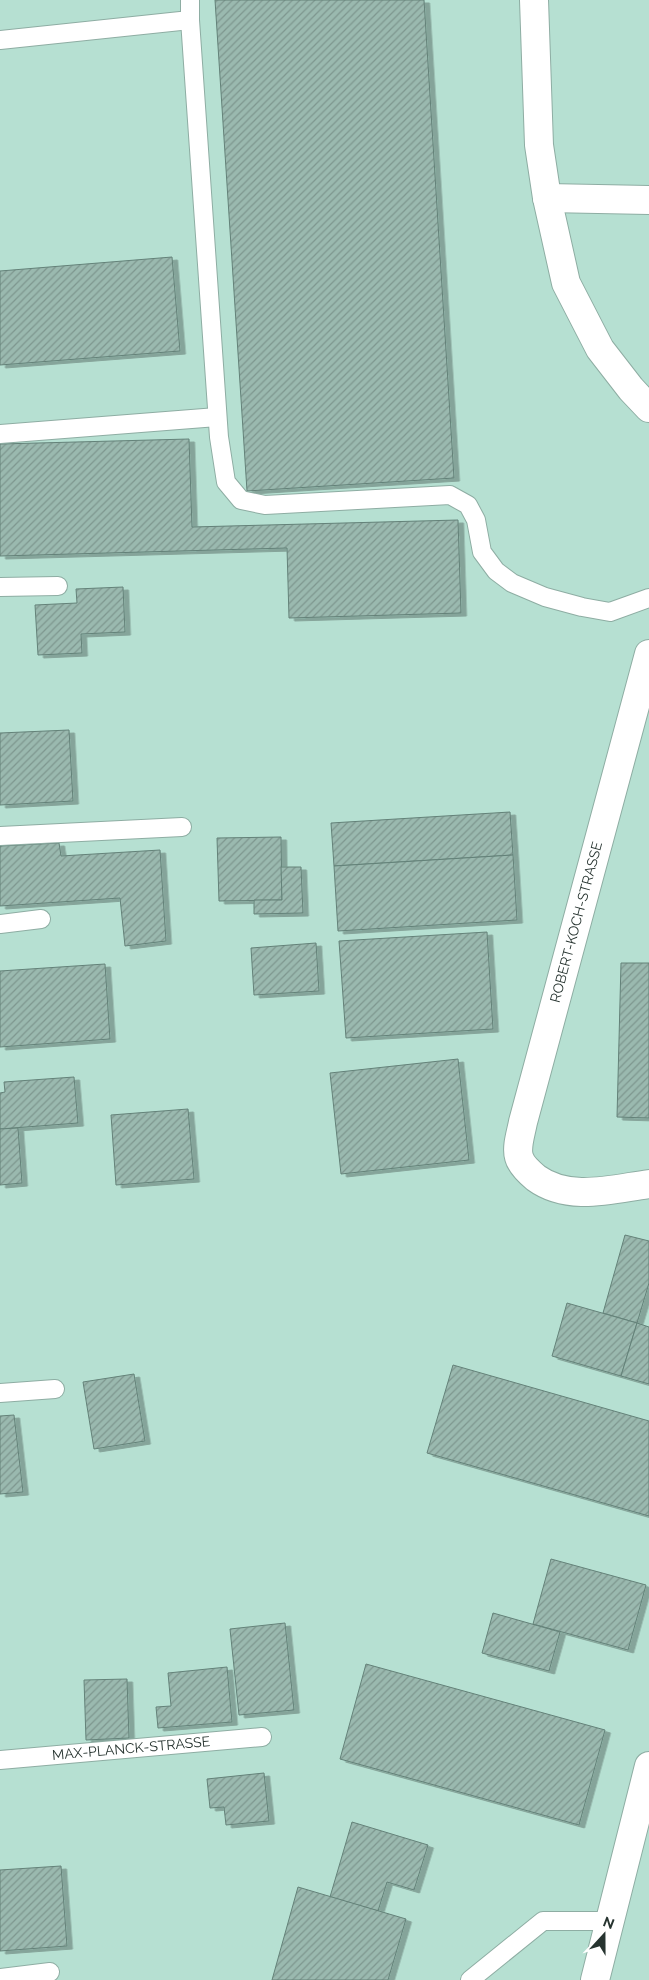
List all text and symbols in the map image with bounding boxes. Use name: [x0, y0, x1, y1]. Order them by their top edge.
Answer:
street label: ROBERT-KOCH-STRASSE: [547, 840, 605, 1004]
street label: MAX-PLANCK-STRASSE: [51, 1733, 211, 1763]
north arrow: [579, 1910, 629, 1960]
text: N: [601, 1913, 617, 1932]

